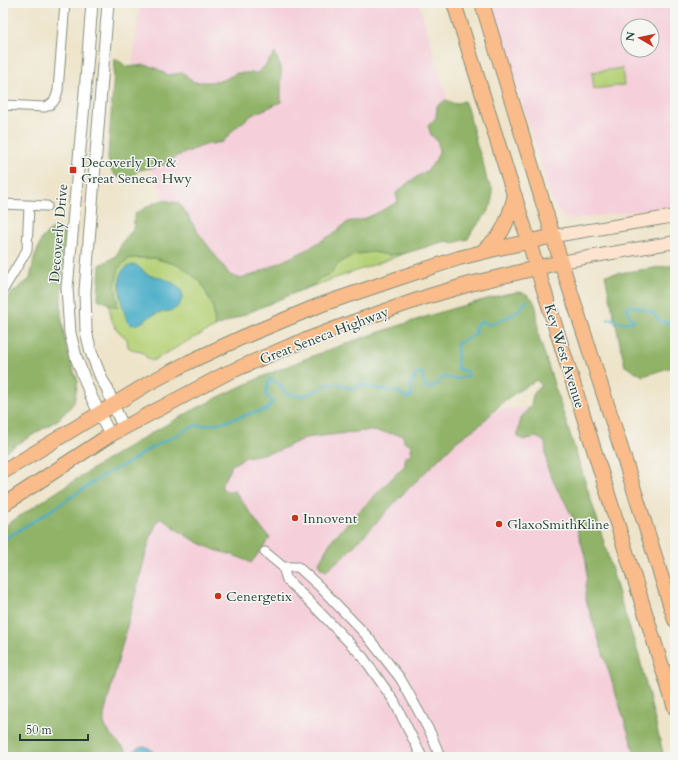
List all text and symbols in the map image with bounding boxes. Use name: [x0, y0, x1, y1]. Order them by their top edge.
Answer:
north arrow: [620, 18, 660, 58]
text: N: [622, 30, 639, 42]
place label: Decoverly Dr & Great Seneca Hwy: [81, 153, 193, 188]
marker: Decoverly Dr & Great Seneca Hwy: [68, 165, 78, 175]
street label: Decoverly Drive: [45, 183, 72, 283]
street label: Great Seneca Highway: [257, 302, 392, 369]
street label: Key West Avenue: [540, 302, 589, 411]
place label: Innovent: [303, 509, 358, 528]
marker: Innovent: [290, 513, 300, 523]
place label: GlaxoSmithKline: [507, 515, 609, 534]
marker: GlaxoSmithKline: [494, 519, 504, 529]
place label: Cenergetix: [226, 587, 292, 606]
marker: Cenergetix: [213, 591, 223, 601]
scale bar: [20, 716, 88, 742]
text: 50 m: [26, 722, 53, 738]

